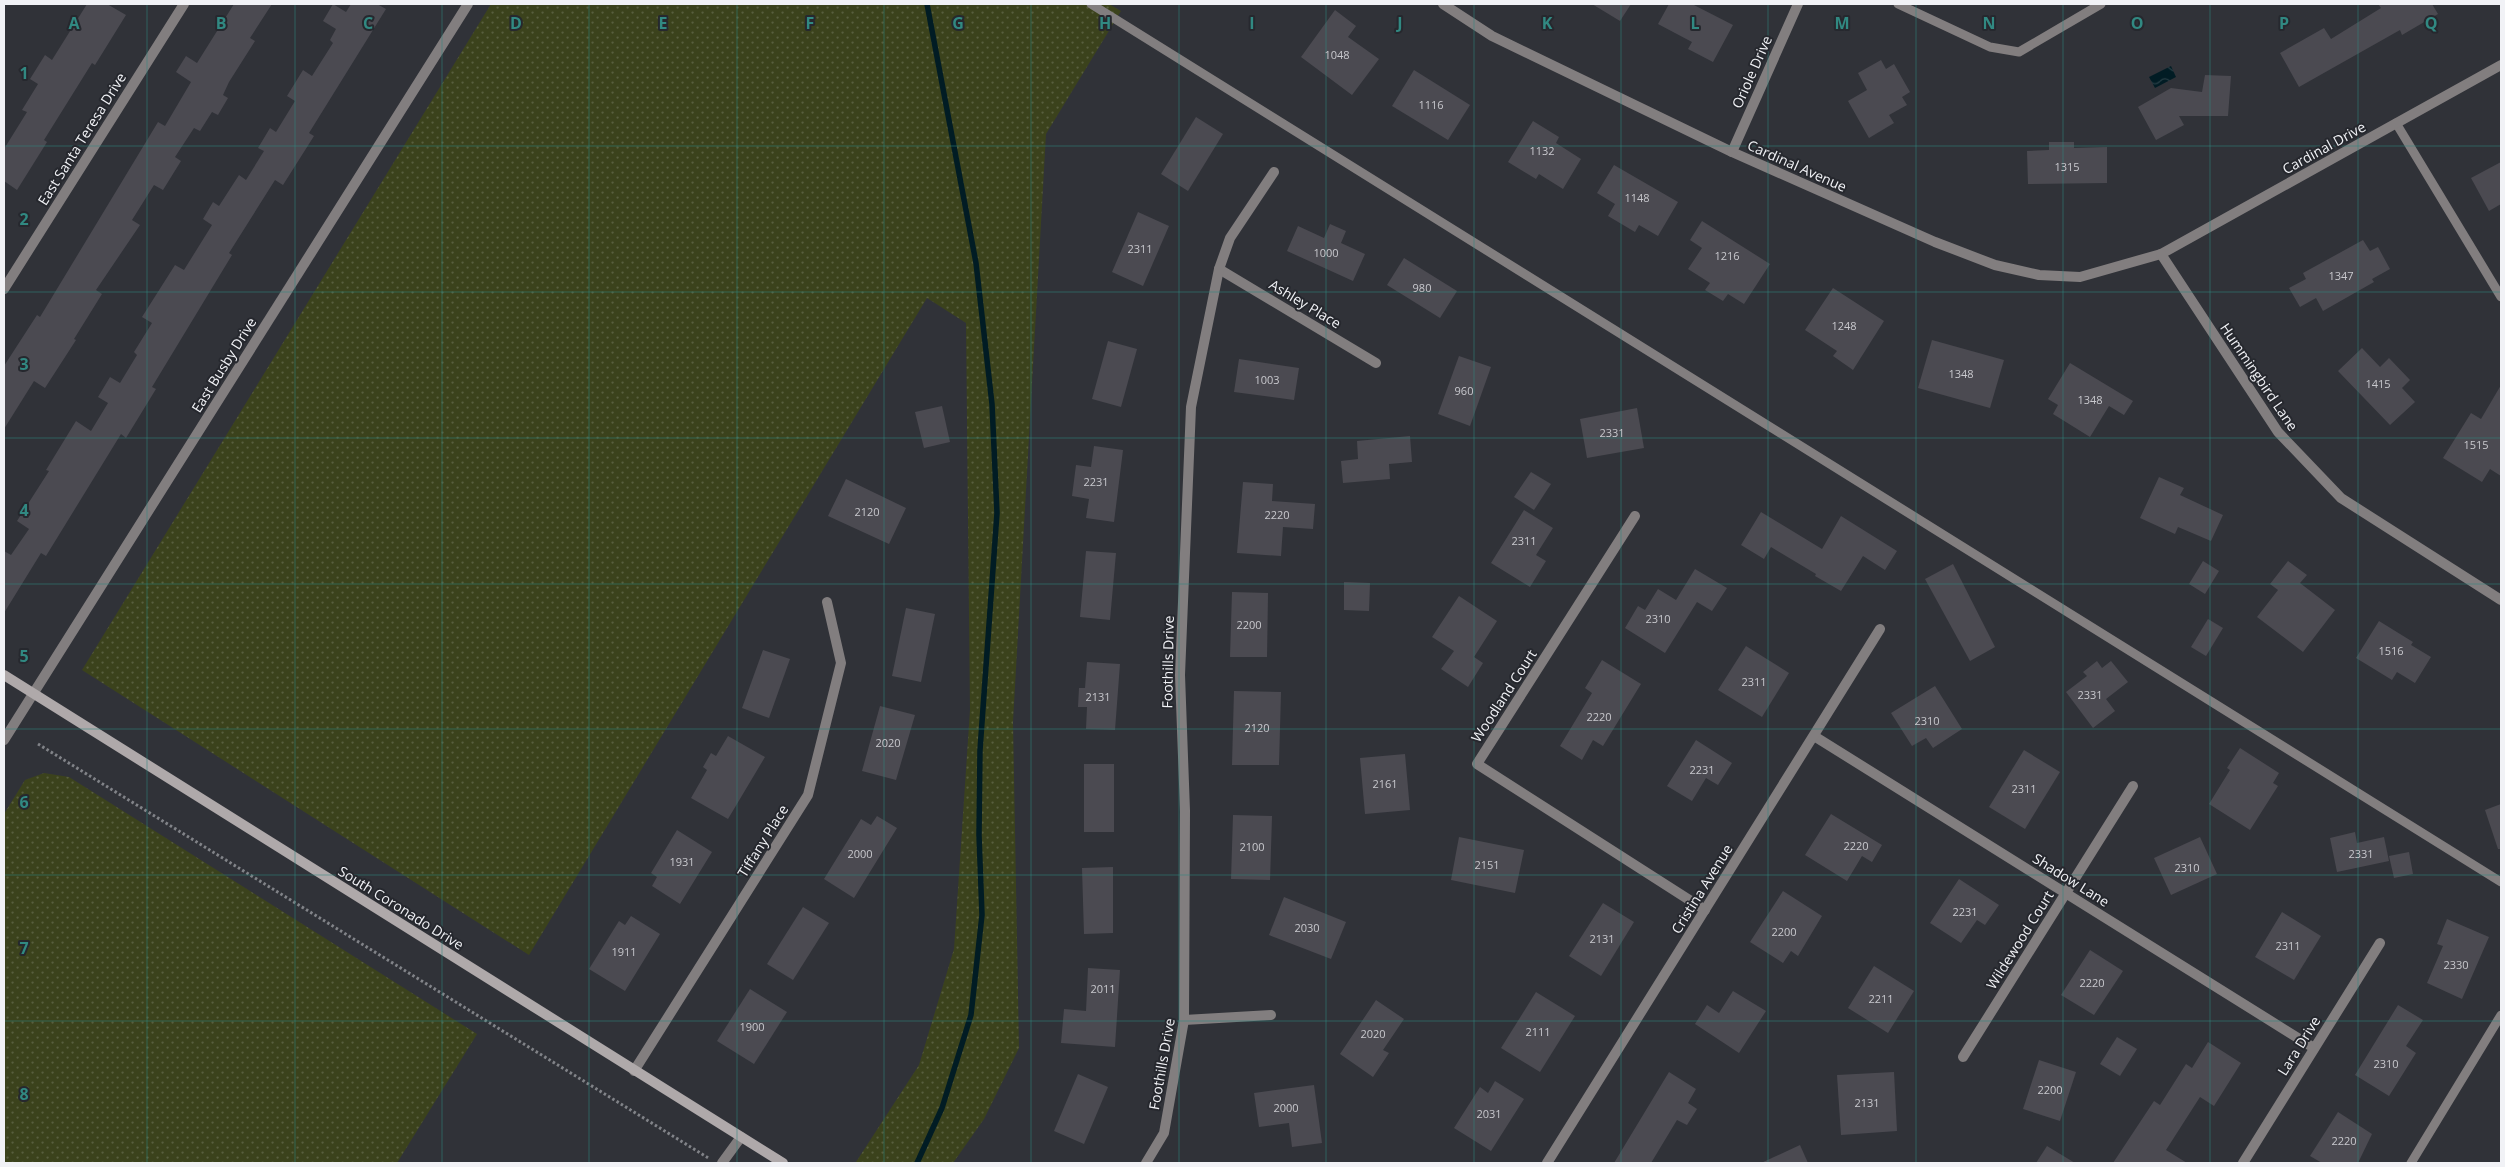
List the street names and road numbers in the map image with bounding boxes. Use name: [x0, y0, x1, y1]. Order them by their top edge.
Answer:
street label: Oriole Drive: [1727, 32, 1776, 111]
street label: East Santa Teresa Drive: [33, 69, 130, 209]
street label: Cardinal Drive: [2279, 117, 2369, 178]
street label: Cardinal Avenue: [1745, 135, 1850, 196]
street label: Ashley Place: [1266, 275, 1345, 333]
street label: East Busby Drive: [187, 314, 260, 416]
street label: Hummingbird Lane: [2216, 319, 2303, 434]
street label: Foothills Drive: [1157, 615, 1178, 709]
street label: Woodland Court: [1466, 646, 1541, 746]
street label: Tiffany Place: [733, 801, 792, 881]
street label: Cristina Avenue: [1666, 840, 1737, 937]
street label: Shadow Lane: [2029, 848, 2113, 911]
street label: South Coronado Drive: [335, 861, 468, 954]
street label: Wildewood Court: [1982, 887, 2058, 993]
street label: Lara Drive: [2273, 1012, 2324, 1079]
street label: Foothills Drive: [1144, 1016, 1179, 1111]

